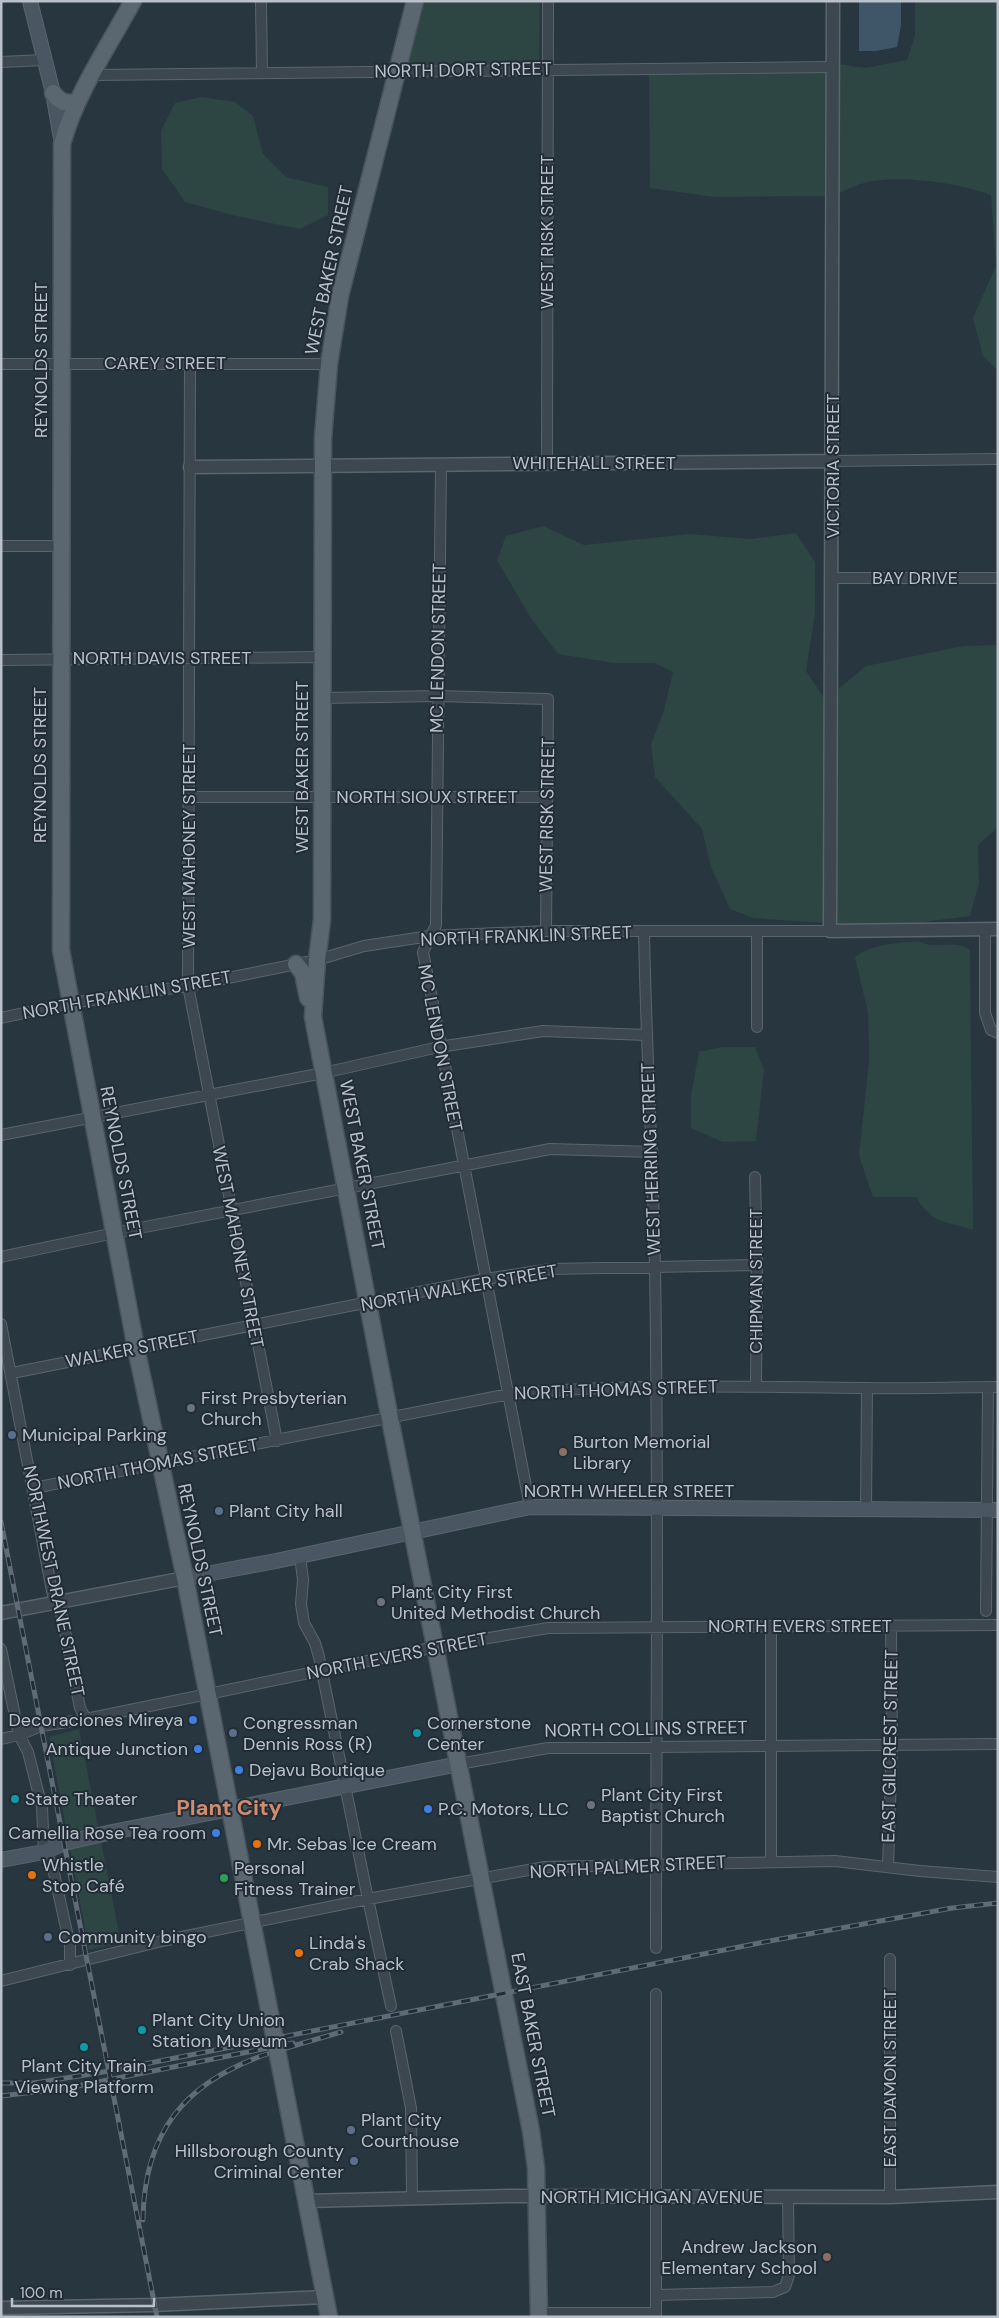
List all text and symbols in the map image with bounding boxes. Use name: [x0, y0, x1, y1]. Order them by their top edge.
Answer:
street label: NORTH DORT STREET: [374, 56, 552, 84]
street label: WEST RISK STREET: [535, 155, 559, 309]
street label: WEST BAKER STREET: [299, 183, 359, 357]
street label: REYNOLDS STREET: [29, 282, 53, 438]
street label: CAREY STREET: [104, 351, 226, 375]
street label: VICTORIA STREET: [821, 393, 845, 539]
street label: WHITEHALL STREET: [512, 451, 676, 475]
street label: MC LENDON STREET: [425, 563, 451, 733]
street label: BAY DRIVE: [872, 566, 958, 590]
street label: NORTH DAVIS STREET: [73, 646, 251, 670]
street label: WEST BAKER STREET: [290, 681, 314, 853]
street label: REYNOLDS STREET: [28, 687, 52, 843]
street label: WEST RISK STREET: [534, 737, 560, 893]
street label: WEST MAHONEY STREET: [177, 743, 201, 949]
street label: NORTH SIOUX STREET: [336, 785, 518, 809]
street label: NORTH FRANKLIN STREET: [420, 920, 632, 952]
street label: MC LENDON STREET: [412, 962, 468, 1134]
street label: NORTH FRANKLIN STREET: [21, 965, 233, 1025]
street label: WEST HERRING STREET: [636, 1062, 666, 1256]
street label: WEST BAKER STREET: [334, 1078, 390, 1252]
street label: REYNOLDS STREET: [94, 1084, 148, 1242]
street label: WEST MAHONEY STREET: [207, 1144, 269, 1350]
street label: CHIPMAN STREET: [744, 1208, 768, 1354]
street label: NORTH WALKER STREET: [359, 1259, 559, 1317]
street label: WALKER STREET: [63, 1324, 201, 1374]
street label: NORTH THOMAS STREET: [514, 1374, 718, 1406]
place label: First Presbyterian Church: [201, 1386, 347, 1431]
marker: First Presbyterian Church: [185, 1402, 197, 1414]
place label: Municipal Parking: [22, 1423, 167, 1447]
marker: Municipal Parking: [6, 1429, 18, 1441]
place label: Burton Memorial Library: [573, 1430, 710, 1475]
street label: NORTH THOMAS STREET: [55, 1433, 261, 1495]
marker: Burton Memorial Library: [557, 1446, 569, 1458]
street label: NORTHWEST DRANE STREET: [18, 1463, 90, 1699]
street label: NORTH WHEELER STREET: [524, 1479, 734, 1503]
street label: REYNOLDS STREET: [172, 1481, 228, 1639]
place label: Plant City hall: [229, 1499, 343, 1523]
marker: Plant City hall: [213, 1505, 225, 1517]
place label: Plant City First United Methodist Church: [391, 1580, 600, 1625]
marker: Plant City First United Methodist Church: [375, 1596, 387, 1608]
street label: NORTH EVERS STREET: [708, 1614, 892, 1638]
street label: NORTH EVERS STREET: [304, 1627, 490, 1685]
street label: EAST GILCREST STREET: [876, 1649, 904, 1843]
place label: Decoraciones Mireya: [8, 1708, 183, 1732]
place label: Congressman Dennis Ross (R): [243, 1711, 372, 1756]
place label: Cornerstone Center: [427, 1711, 531, 1756]
marker: Decoraciones Mireya: [187, 1714, 199, 1726]
street label: NORTH COLLINS STREET: [544, 1715, 748, 1743]
marker: Congressman Dennis Ross (R): [227, 1727, 239, 1739]
marker: Cornerstone Center: [411, 1727, 423, 1739]
place label: Antique Junction: [46, 1737, 188, 1761]
marker: Antique Junction: [192, 1743, 204, 1755]
place label: Dejavu Boutique: [249, 1758, 385, 1782]
marker: Dejavu Boutique: [233, 1764, 245, 1776]
place label: Plant City First Baptist Church: [601, 1783, 725, 1828]
place label: State Theater: [25, 1787, 138, 1811]
marker: State Theater: [9, 1793, 21, 1805]
district label: Plant City: [176, 1793, 282, 1822]
place label: P.C. Motors, LLC: [438, 1797, 569, 1821]
marker: Plant City First Baptist Church: [585, 1799, 597, 1811]
marker: P.C. Motors, LLC: [422, 1803, 434, 1815]
place label: Camellia Rose Tea room: [8, 1821, 206, 1845]
marker: Camellia Rose Tea room: [210, 1827, 222, 1839]
place label: Mr. Sebas Ice Cream: [267, 1832, 437, 1856]
marker: Mr. Sebas Ice Cream: [251, 1838, 263, 1850]
street label: NORTH PALMER STREET: [529, 1850, 727, 1884]
place label: Whistle Stop Café: [42, 1853, 125, 1898]
place label: Personal Fitness Trainer: [234, 1856, 356, 1901]
marker: Whistle Stop Café: [26, 1869, 38, 1881]
marker: Personal Fitness Trainer: [218, 1872, 230, 1884]
place label: Community bingo: [58, 1925, 207, 1949]
marker: Community bingo: [42, 1931, 54, 1943]
place label: Linda's Crab Shack: [309, 1931, 404, 1976]
marker: Linda's Crab Shack: [293, 1947, 305, 1959]
street label: EAST BAKER STREET: [505, 1951, 561, 2119]
street label: EAST DAMON STREET: [878, 1989, 902, 2167]
place label: Plant City Union Station Museum: [152, 2008, 287, 2053]
marker: Plant City Union Station Museum: [136, 2024, 148, 2036]
marker: Plant City Train Viewing Platform: [78, 2041, 90, 2053]
place label: Plant City Train Viewing Platform: [14, 2054, 154, 2099]
place label: Plant City Courthouse: [361, 2108, 459, 2153]
marker: Plant City Courthouse: [345, 2124, 357, 2136]
place label: Hillsborough County Criminal Center: [175, 2139, 344, 2184]
marker: Hillsborough County Criminal Center: [348, 2155, 360, 2167]
street label: NORTH MICHIGAN AVENUE: [541, 2185, 763, 2209]
place label: Andrew Jackson Elementary School: [661, 2235, 817, 2280]
marker: Andrew Jackson Elementary School: [821, 2251, 833, 2263]
scale bar: [12, 2276, 155, 2308]
text: 100 m: [20, 2283, 63, 2303]

